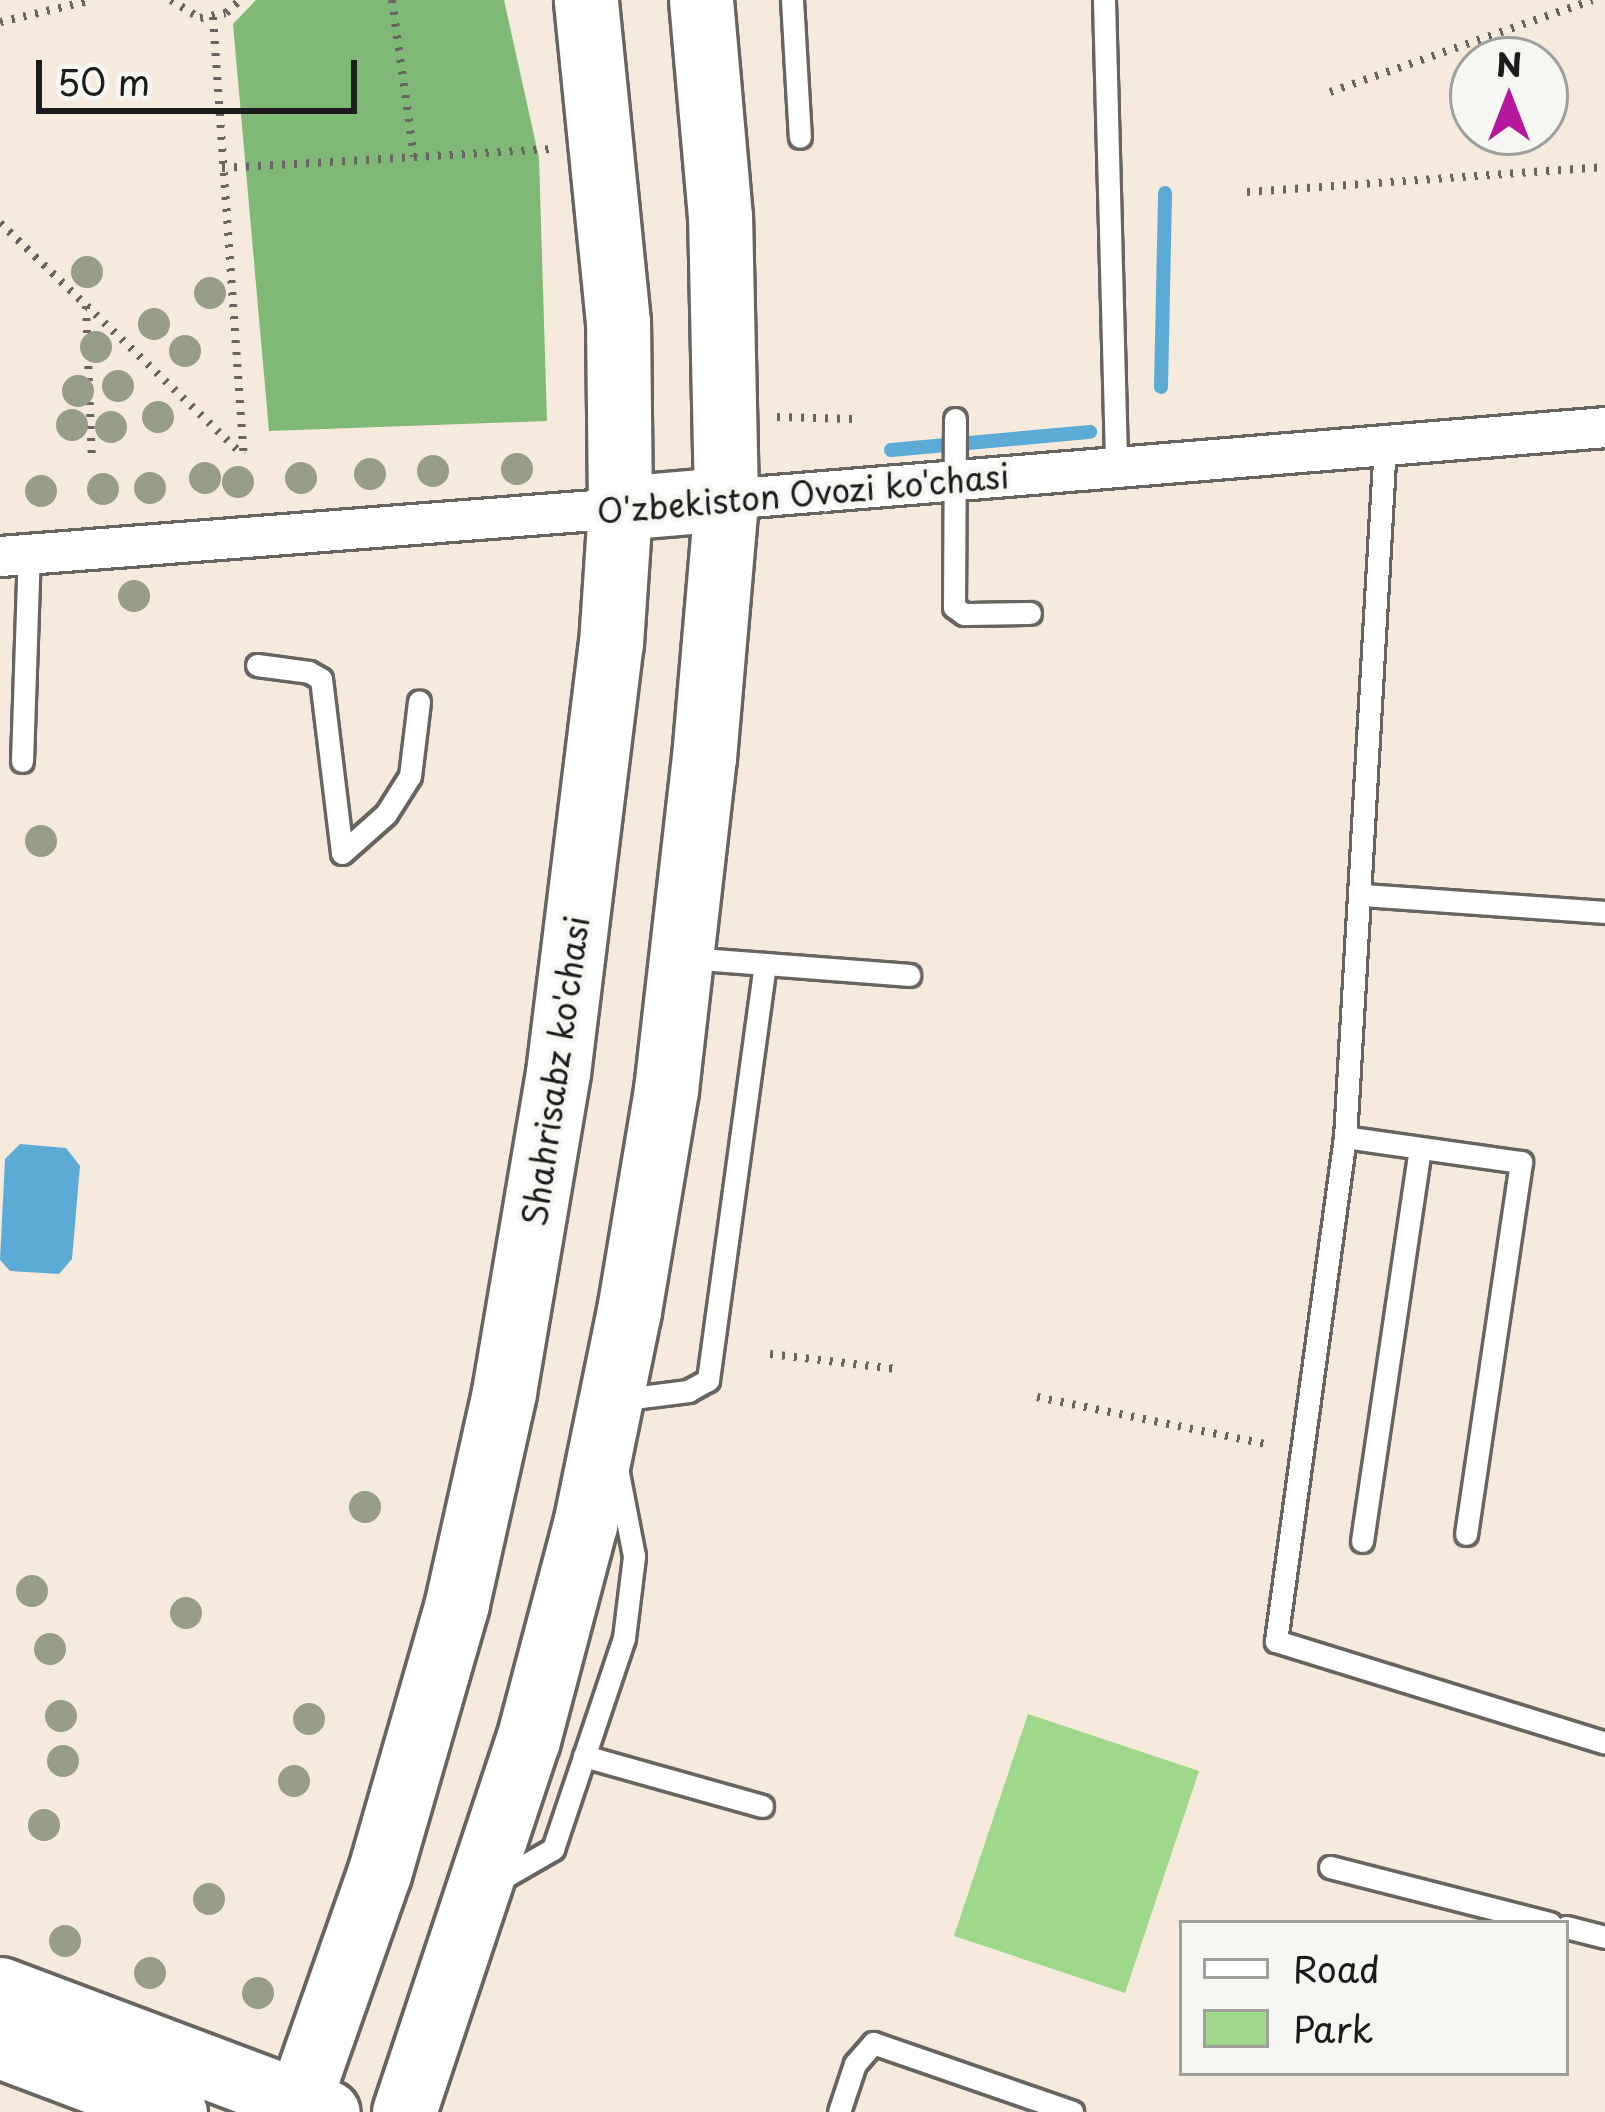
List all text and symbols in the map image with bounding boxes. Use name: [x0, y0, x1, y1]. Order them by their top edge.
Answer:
scale bar: [42, 36, 363, 110]
north arrow: [1449, 36, 1569, 156]
text: N: [1496, 38, 1522, 88]
text: 50 m: [57, 54, 150, 108]
street label: O'zbekiston Ovozi ko'chasi: [595, 455, 1011, 531]
street label: Shahrisabz ko'chasi: [514, 914, 596, 1228]
legend: [1179, 1920, 1569, 2076]
text: Road: [1293, 1941, 1380, 1995]
text: Park: [1293, 2001, 1373, 2055]

